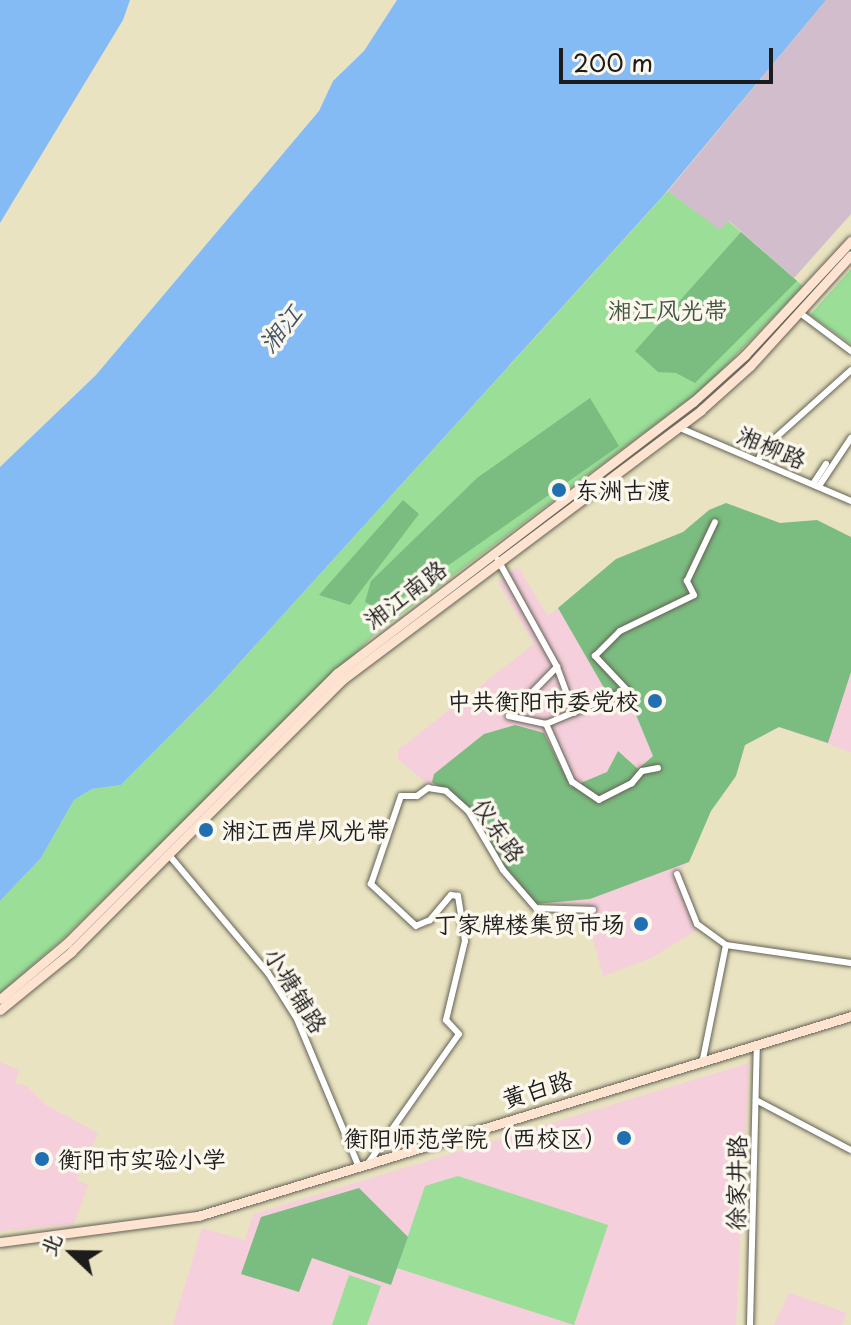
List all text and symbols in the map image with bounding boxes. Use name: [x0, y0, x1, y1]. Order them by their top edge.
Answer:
scale bar: [563, 32, 777, 82]
text: 200 m: [573, 44, 653, 80]
park label: 湘江风光带: [608, 296, 728, 324]
water label: 湘江: [252, 298, 308, 358]
street label: 湘柳路: [733, 420, 811, 474]
place label: 东洲古渡: [575, 476, 671, 504]
marker: 东洲古渡: [550, 481, 568, 499]
street label: 湘江南路: [358, 554, 452, 634]
place label: 中共衡阳市委党校: [447, 687, 639, 715]
marker: 中共衡阳市委党校: [646, 692, 664, 710]
street label: 仪东路: [467, 792, 531, 868]
place label: 湘江西岸风光带: [222, 816, 390, 844]
marker: 湘江西岸风光带: [197, 821, 215, 839]
place label: 丁家牌楼集贸市场: [433, 910, 625, 938]
marker: 丁家牌楼集贸市场: [632, 915, 650, 933]
street label: 小塘铺路: [258, 942, 334, 1038]
street label: 黄白路: [498, 1065, 576, 1113]
place label: 衡阳师范学院（西校区）: [344, 1124, 608, 1152]
marker: 衡阳师范学院（西校区）: [615, 1129, 633, 1147]
street label: 徐家井路: [721, 1135, 751, 1231]
place label: 衡阳市实验小学: [58, 1145, 226, 1173]
marker: 衡阳市实验小学: [33, 1150, 51, 1168]
north arrow: [32, 1213, 112, 1293]
text: 北: [30, 1227, 69, 1260]

